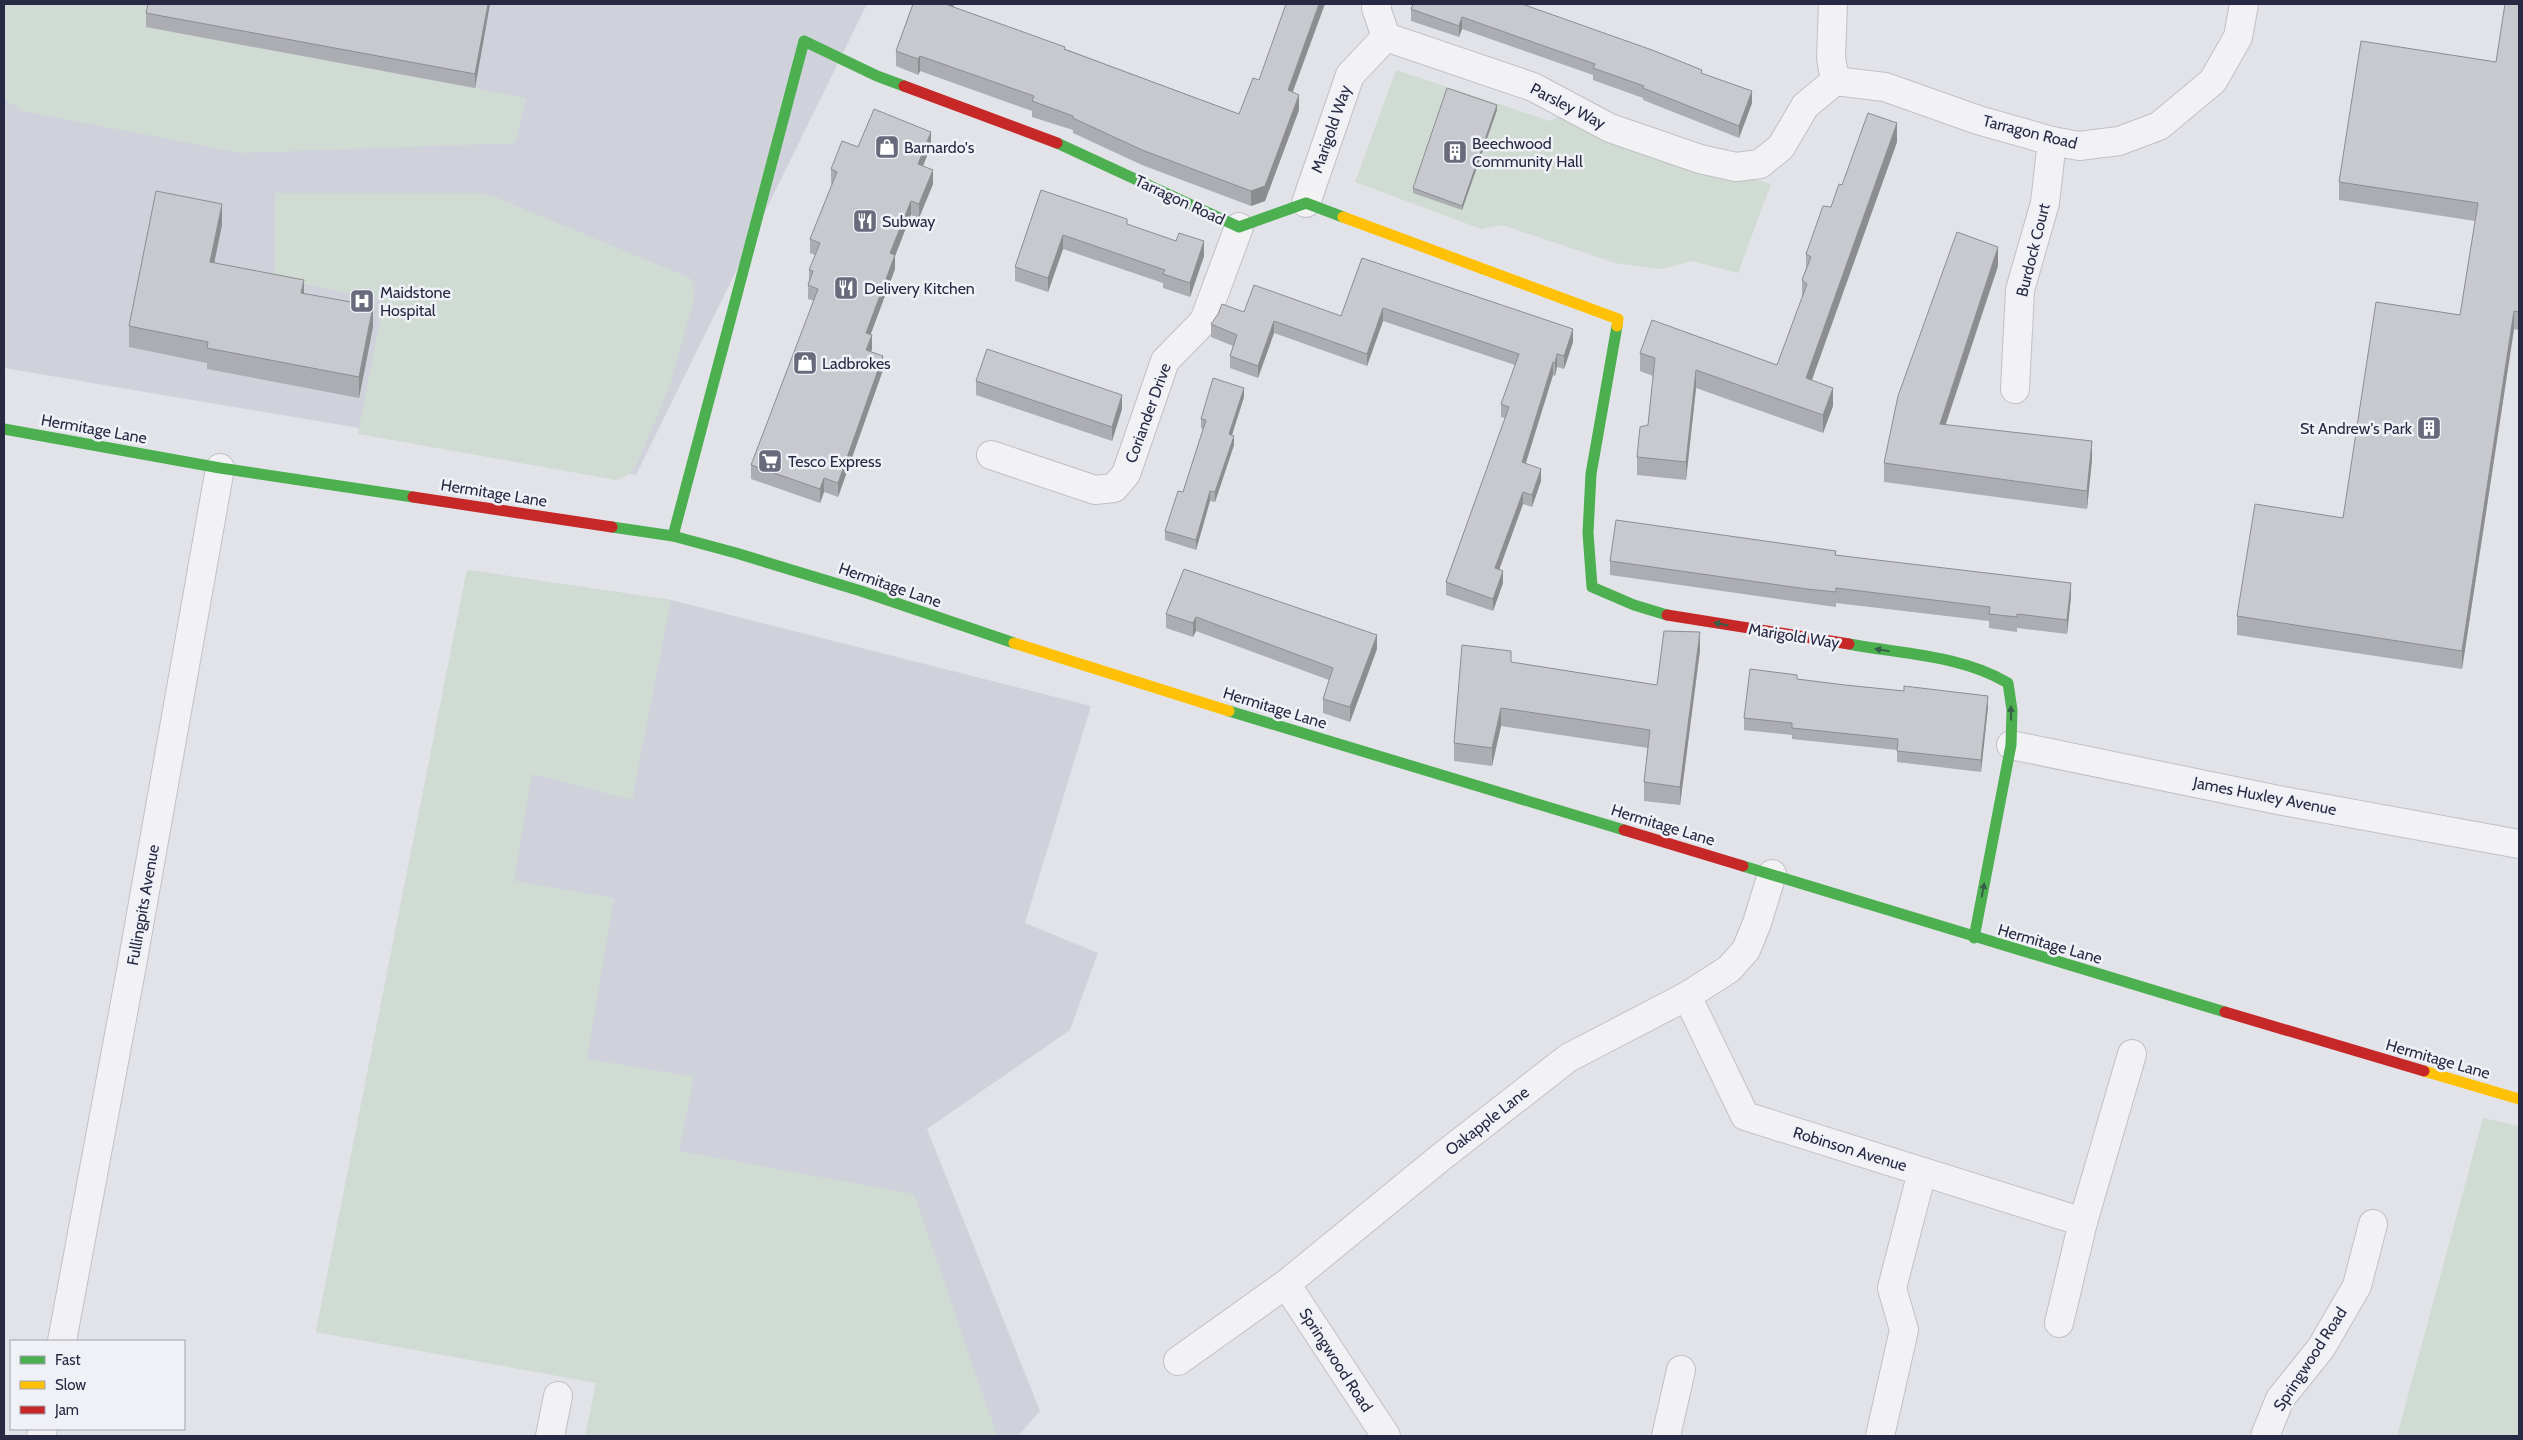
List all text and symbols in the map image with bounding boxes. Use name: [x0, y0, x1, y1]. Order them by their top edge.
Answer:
street label: Parsley Way: [1527, 79, 1609, 133]
street label: Marigold Way: [1307, 82, 1355, 176]
street label: Tarragon Road: [1981, 111, 2079, 153]
shop icon: Barnardo's: [874, 134, 900, 160]
place label: Beechwood Community Hall: [1472, 134, 1583, 171]
place label: Barnardo's: [904, 138, 975, 157]
building icon: Beechwood Community Hall: [1442, 139, 1468, 165]
street label: Tarragon Road: [1132, 171, 1228, 229]
street label: Burdock Court: [2012, 201, 2054, 299]
restaurant icon: Subway: [852, 208, 878, 234]
place label: Subway: [882, 212, 935, 231]
restaurant icon: Delivery Kitchen: [833, 275, 859, 301]
place label: Delivery Kitchen: [864, 279, 975, 298]
place label: Maidstone Hospital: [380, 283, 451, 320]
hospital icon: Maidstone Hospital: [349, 288, 375, 314]
shop icon: Ladbrokes: [792, 350, 818, 376]
place label: Ladbrokes: [822, 354, 891, 373]
street label: Coriander Drive: [1121, 360, 1175, 466]
street label: Hermitage Lane: [39, 410, 149, 448]
building icon: St Andrew's Park: [2416, 415, 2442, 441]
place label: St Andrew's Park: [2300, 419, 2413, 438]
supermarket icon: Tesco Express: [757, 448, 783, 474]
place label: Tesco Express: [788, 452, 882, 471]
street label: Hermitage Lane: [439, 475, 549, 511]
street label: Hermitage Lane: [836, 559, 944, 611]
street label: Marigold Way: [1747, 619, 1841, 653]
one-way arrow: [1714, 620, 1729, 628]
one-way arrow: [1873, 646, 1889, 654]
street label: Hermitage Lane: [1221, 683, 1329, 733]
one-way arrow: [2007, 705, 2015, 721]
street label: James Huxley Avenue: [2191, 773, 2338, 819]
street label: Hermitage Lane: [1609, 800, 1717, 850]
street label: Fullingpits Avenue: [123, 843, 163, 967]
one-way arrow: [1980, 882, 1988, 898]
street label: Hermitage Lane: [1996, 920, 2104, 968]
street label: Hermitage Lane: [2384, 1035, 2492, 1083]
street label: Oakapple Lane: [1441, 1082, 1533, 1160]
street label: Robinson Avenue: [1791, 1123, 1909, 1175]
street label: Springwood Road: [2269, 1304, 2351, 1414]
street label: Springwood Road: [1295, 1305, 1377, 1415]
legend: [10, 1340, 185, 1430]
text: Fast: [55, 1351, 80, 1369]
text: Slow: [55, 1376, 86, 1394]
text: Jam: [54, 1401, 79, 1419]

